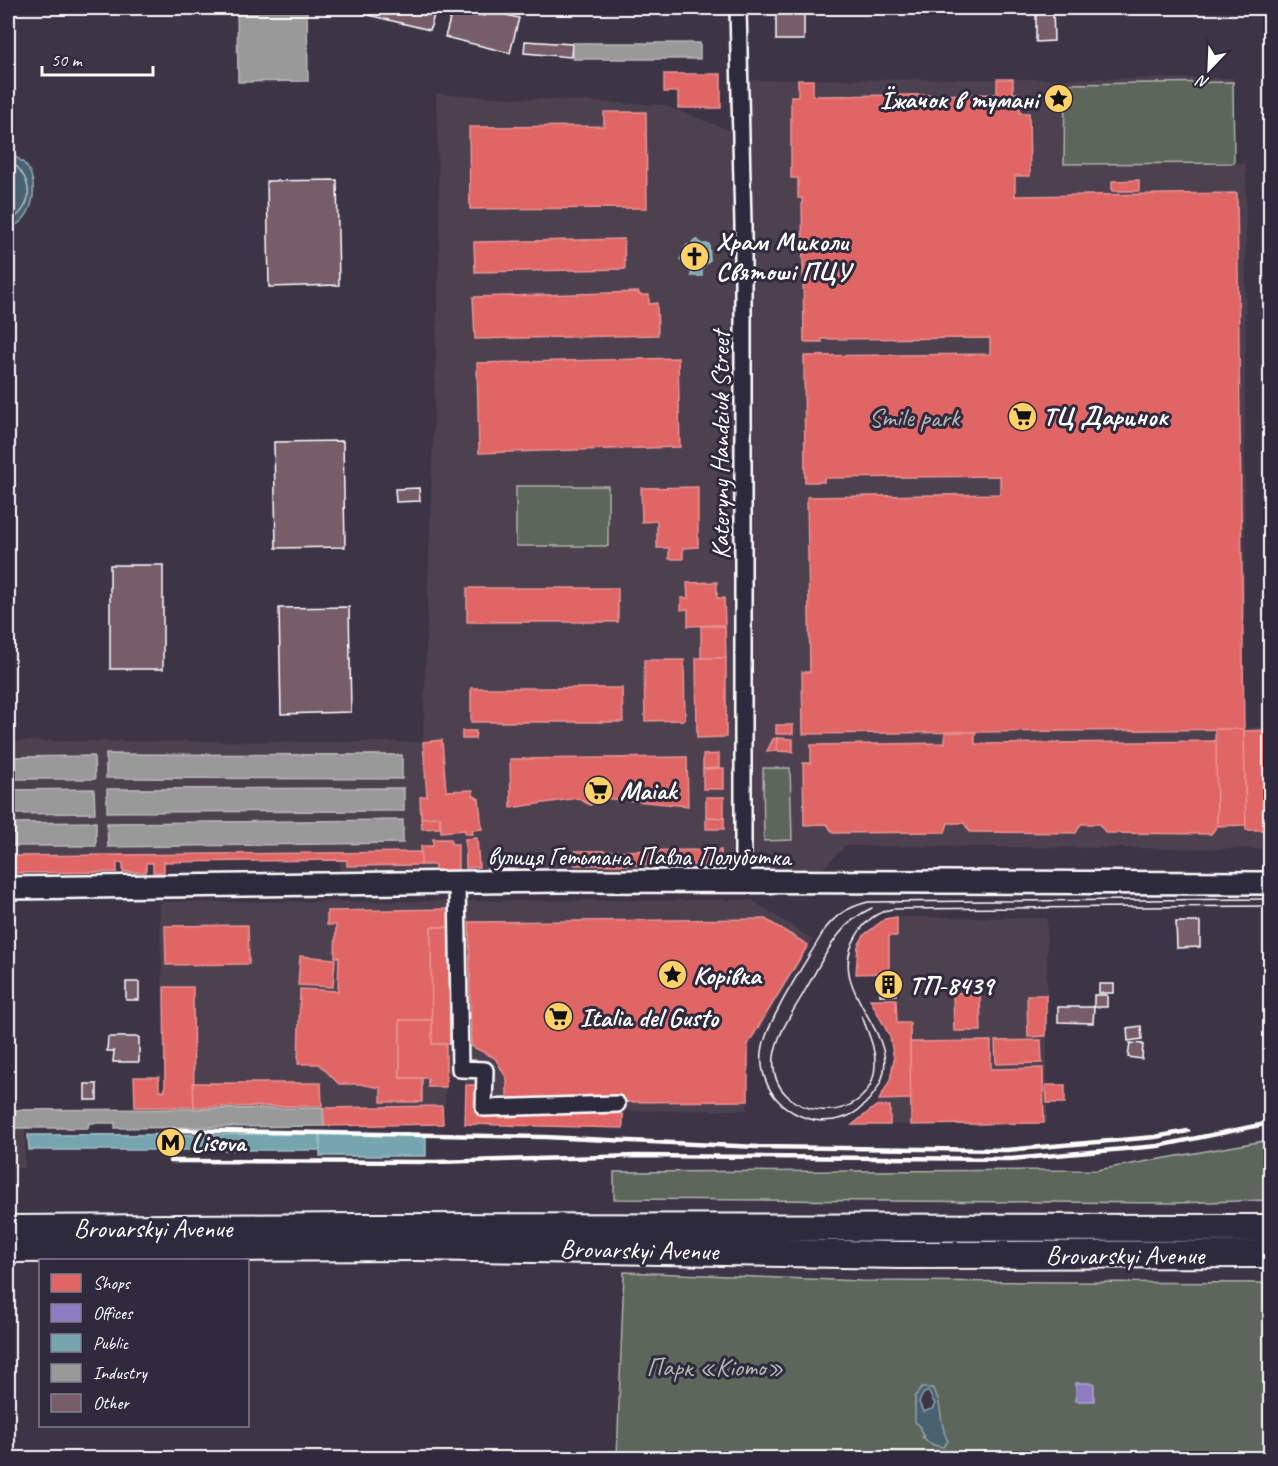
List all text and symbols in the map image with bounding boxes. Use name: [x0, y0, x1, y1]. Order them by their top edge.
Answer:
scale bar: [42, 39, 153, 77]
north arrow: [1179, 39, 1239, 99]
text: 50 m: [51, 49, 84, 71]
text: N: [1192, 70, 1212, 93]
place label: Їжачок в тумані: [880, 83, 1042, 116]
place icon: Їжачок в тумані: [1043, 83, 1075, 115]
place label: Храм Миколи Святоші ПЦУ: [716, 225, 855, 288]
church icon: Храм Миколи Святоші ПЦУ: [679, 240, 711, 272]
street label: Kateryny Handziuk Street: [704, 327, 737, 559]
supermarket icon: ТЦ Даринок: [1006, 400, 1038, 432]
place label: ТЦ Даринок: [1043, 400, 1170, 433]
park label: Smile park: [869, 401, 961, 434]
supermarket icon: Maiak: [583, 774, 615, 806]
place label: Maiak: [620, 774, 679, 807]
street label: вулиця Гетьмана Павла Полуботка: [488, 840, 793, 873]
place icon: Корівка: [656, 959, 688, 991]
place label: Корівка: [693, 959, 763, 992]
building icon: ТП-8439: [872, 969, 904, 1001]
place label: ТП-8439: [909, 969, 996, 1002]
supermarket icon: Italia del Gusto: [543, 1001, 575, 1033]
place label: Italia del Gusto: [580, 1001, 719, 1034]
metro station icon: Lisova: [154, 1126, 186, 1158]
place label: Lisova: [191, 1126, 248, 1159]
street label: Brovarskyi Avenue: [74, 1212, 234, 1245]
street label: Brovarskyi Avenue: [559, 1232, 720, 1268]
street label: Brovarskyi Avenue: [1046, 1239, 1206, 1272]
legend: [39, 1259, 249, 1427]
text: Shops: [93, 1272, 132, 1294]
text: Offices: [93, 1302, 134, 1324]
text: Public: [93, 1332, 130, 1354]
park label: Парк «Кіото»: [646, 1351, 784, 1384]
text: Industry: [93, 1362, 148, 1384]
text: Other: [93, 1392, 130, 1414]

